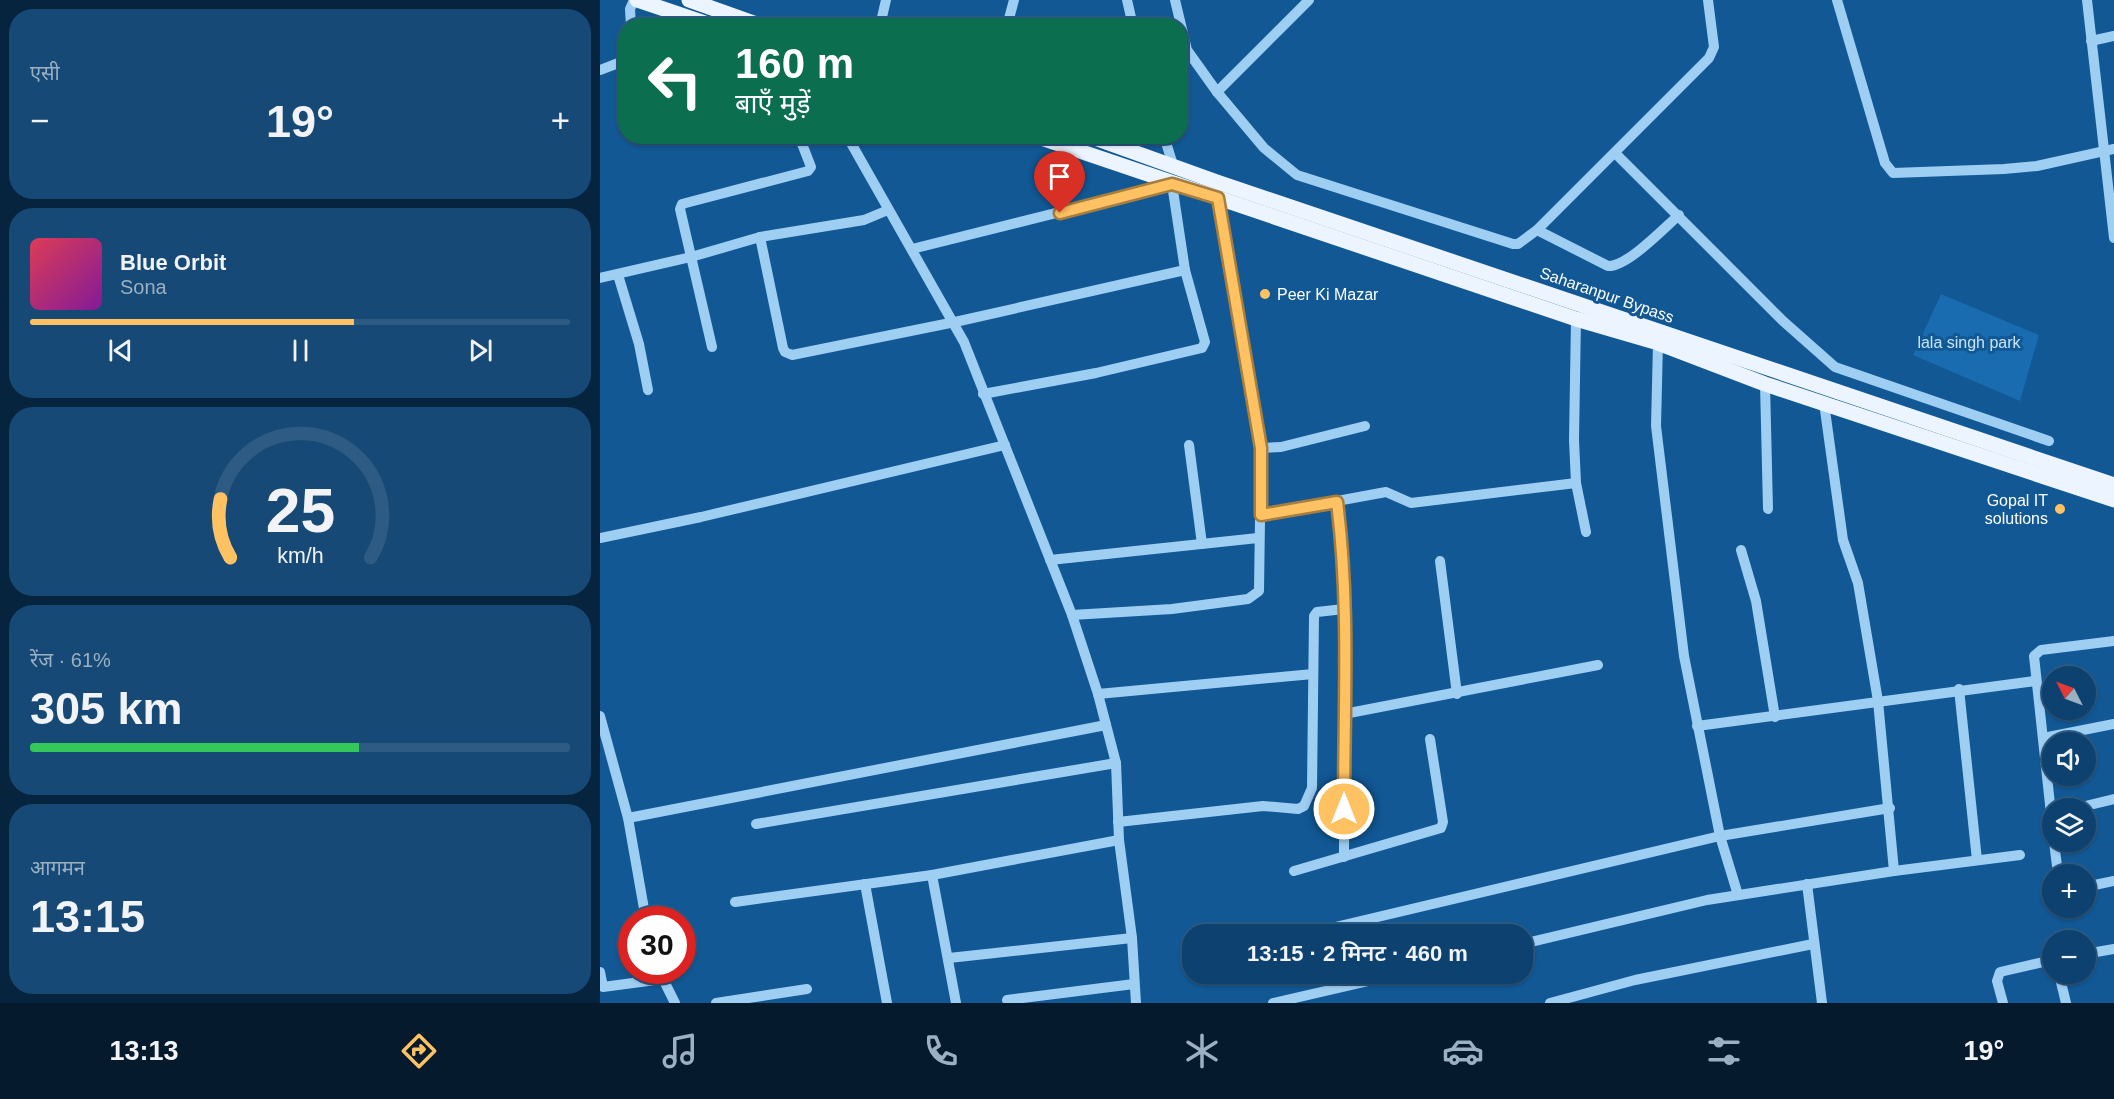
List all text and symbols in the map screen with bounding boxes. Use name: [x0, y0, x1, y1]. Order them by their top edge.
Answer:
text: 160 m: [735, 40, 854, 87]
icon: left: [636, 42, 714, 120]
text: एसी: [30, 62, 60, 84]
text: बाएँ मुड़ें: [735, 89, 810, 119]
text: 19°: [266, 96, 334, 147]
text: −: [30, 102, 49, 139]
text: +: [551, 102, 570, 139]
pin: [1034, 151, 1085, 213]
icon: arrive: [1043, 160, 1076, 193]
text: Blue Orbit: [120, 250, 226, 275]
street label: Saharanpur Bypass: [1538, 264, 1676, 326]
text: Sona: [120, 276, 167, 298]
place label: Peer Ki Mazar: [1277, 286, 1379, 303]
marker: Peer Ki Mazar: [1258, 287, 1272, 301]
icon: previous: [104, 334, 137, 367]
icon: pause: [284, 334, 317, 367]
icon: next: [464, 334, 497, 367]
park label: lala singh park: [1917, 334, 2022, 351]
text: 25: [265, 477, 335, 546]
place label: Gopal IT solutions: [1985, 492, 2048, 527]
marker: Gopal IT solutions: [2053, 502, 2067, 516]
text: km/h: [277, 545, 323, 569]
text: रेंज · 61%: [30, 649, 111, 671]
north arrow: [2042, 666, 2096, 720]
map controls: [2042, 666, 2096, 984]
text: 305 km: [30, 683, 183, 734]
button: sound: [2042, 732, 2096, 786]
position arrow: [1312, 777, 1376, 841]
button: layers: [2042, 798, 2096, 852]
text: आगमन: [30, 857, 85, 879]
button: +: [2042, 864, 2096, 918]
text: 13:15: [30, 891, 145, 942]
speed limit sign: 30: [618, 906, 696, 984]
button: −: [2042, 930, 2096, 984]
text: 13:15 · 2 मिनट · 460 m: [1247, 941, 1468, 966]
icon: directions: [398, 1030, 440, 1072]
icon: music: [659, 1030, 701, 1072]
icon: phone: [920, 1030, 962, 1072]
icon: climate: [1181, 1030, 1223, 1072]
icon: car: [1442, 1030, 1484, 1072]
icon: filters: [1703, 1030, 1745, 1072]
text: 13:13: [110, 1036, 179, 1066]
text: 19°: [1964, 1036, 2004, 1066]

